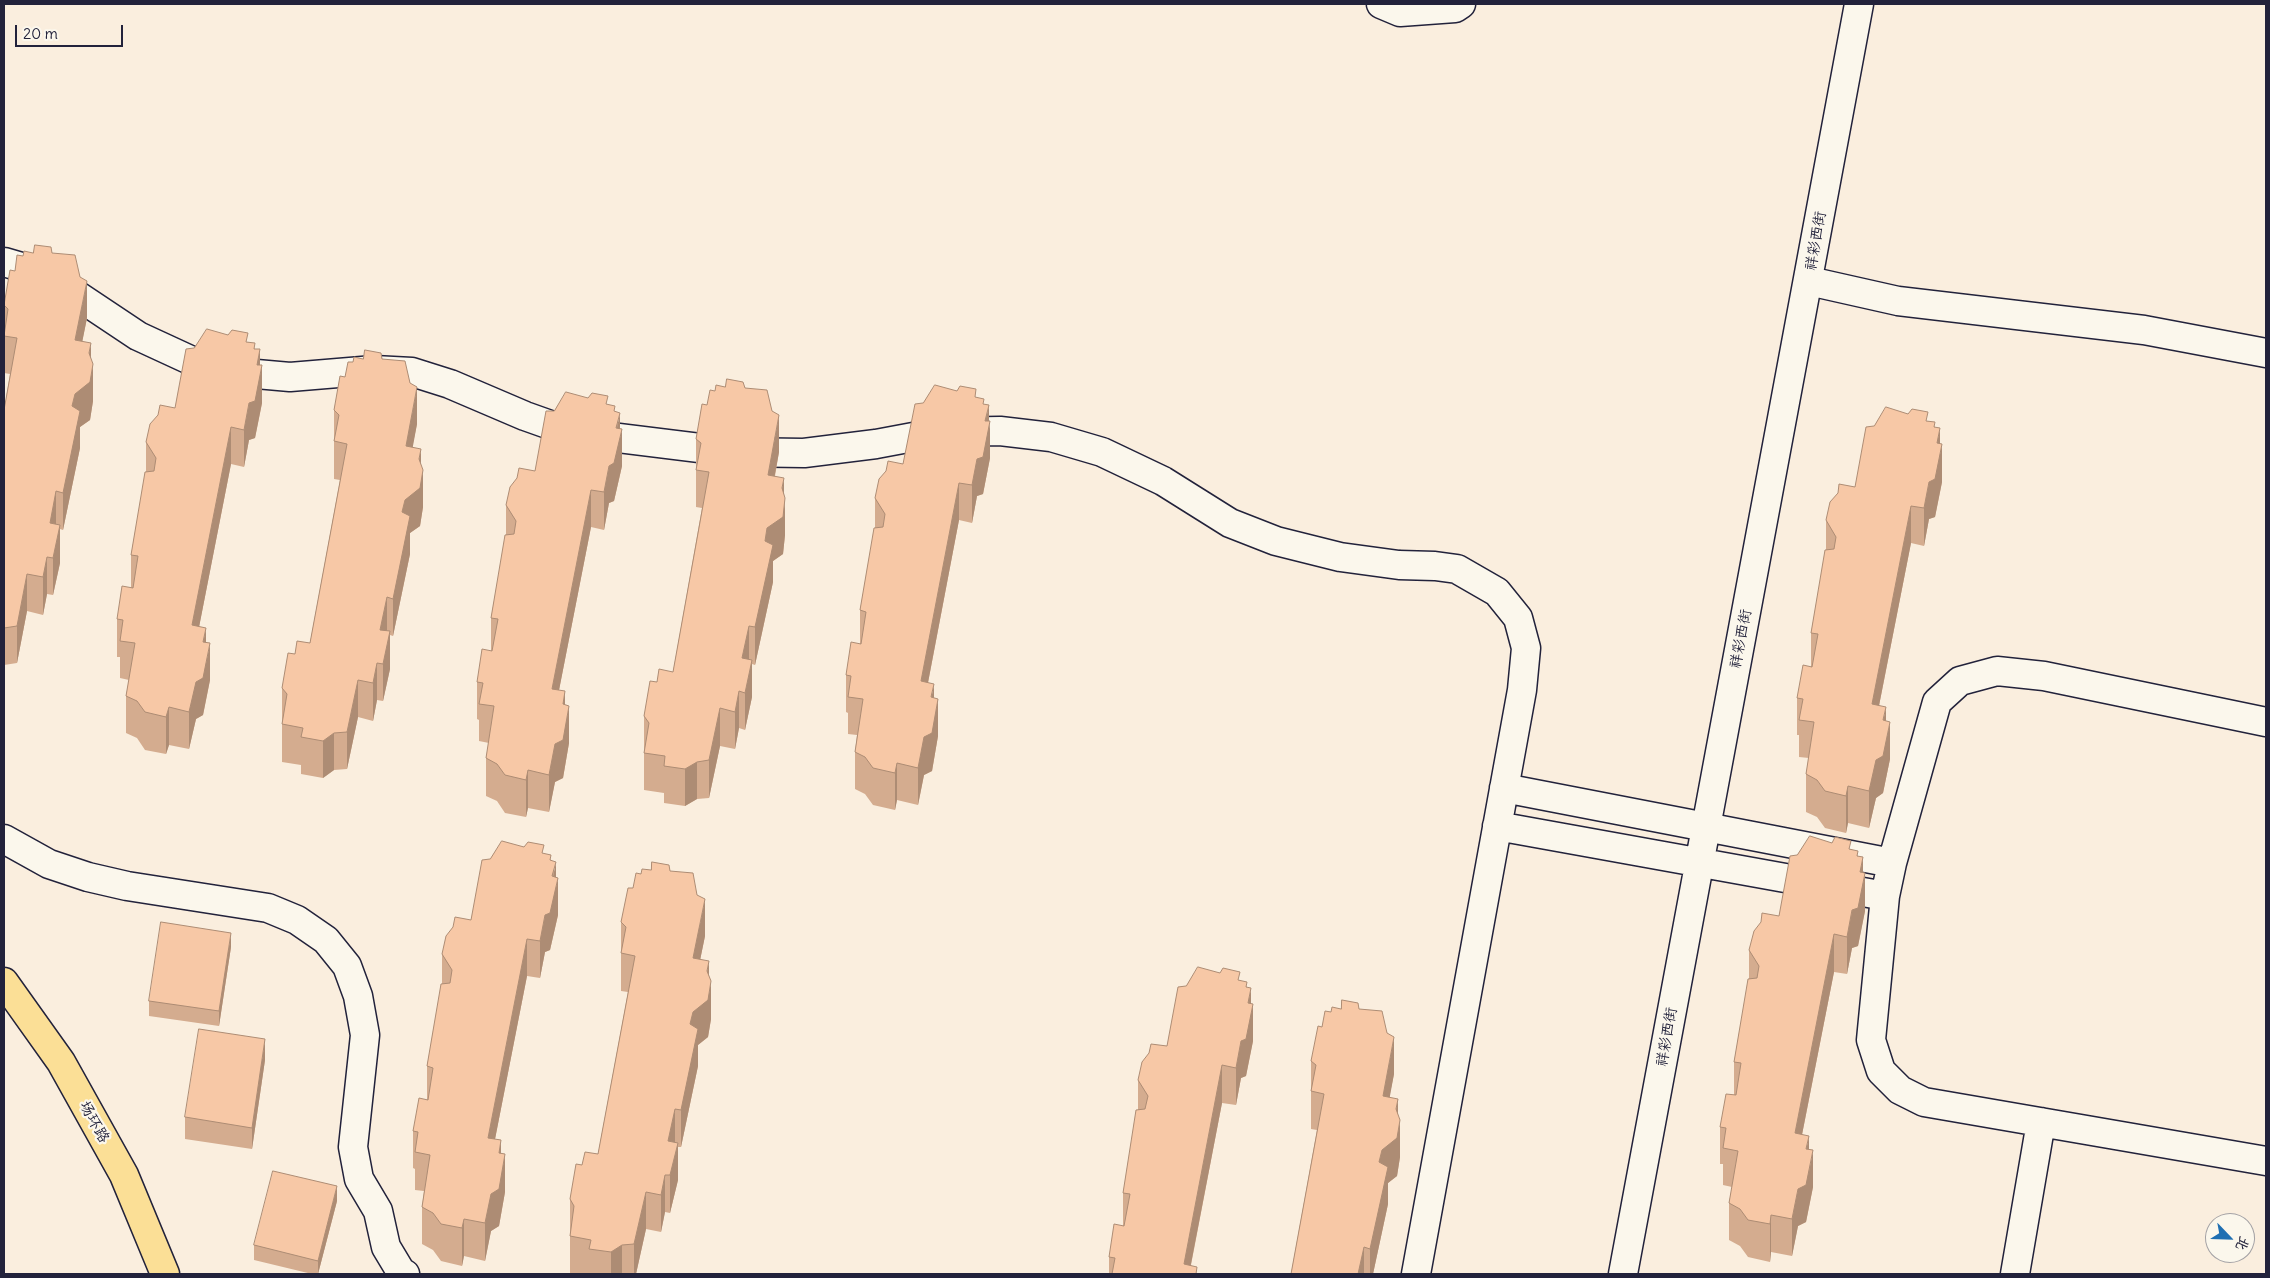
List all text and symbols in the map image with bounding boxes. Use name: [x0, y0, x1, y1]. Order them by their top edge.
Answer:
scale bar: [18, 15, 125, 47]
text: 20 m: [23, 24, 58, 43]
street label: 祥彩西街: [1802, 210, 1830, 272]
street label: 祥彩西街: [1726, 608, 1756, 670]
street label: 祥彩西街: [1653, 1006, 1681, 1068]
street label: 场环路: [75, 1098, 113, 1146]
north arrow: [2205, 1213, 2255, 1263]
text: 北: [2232, 1234, 2254, 1254]

